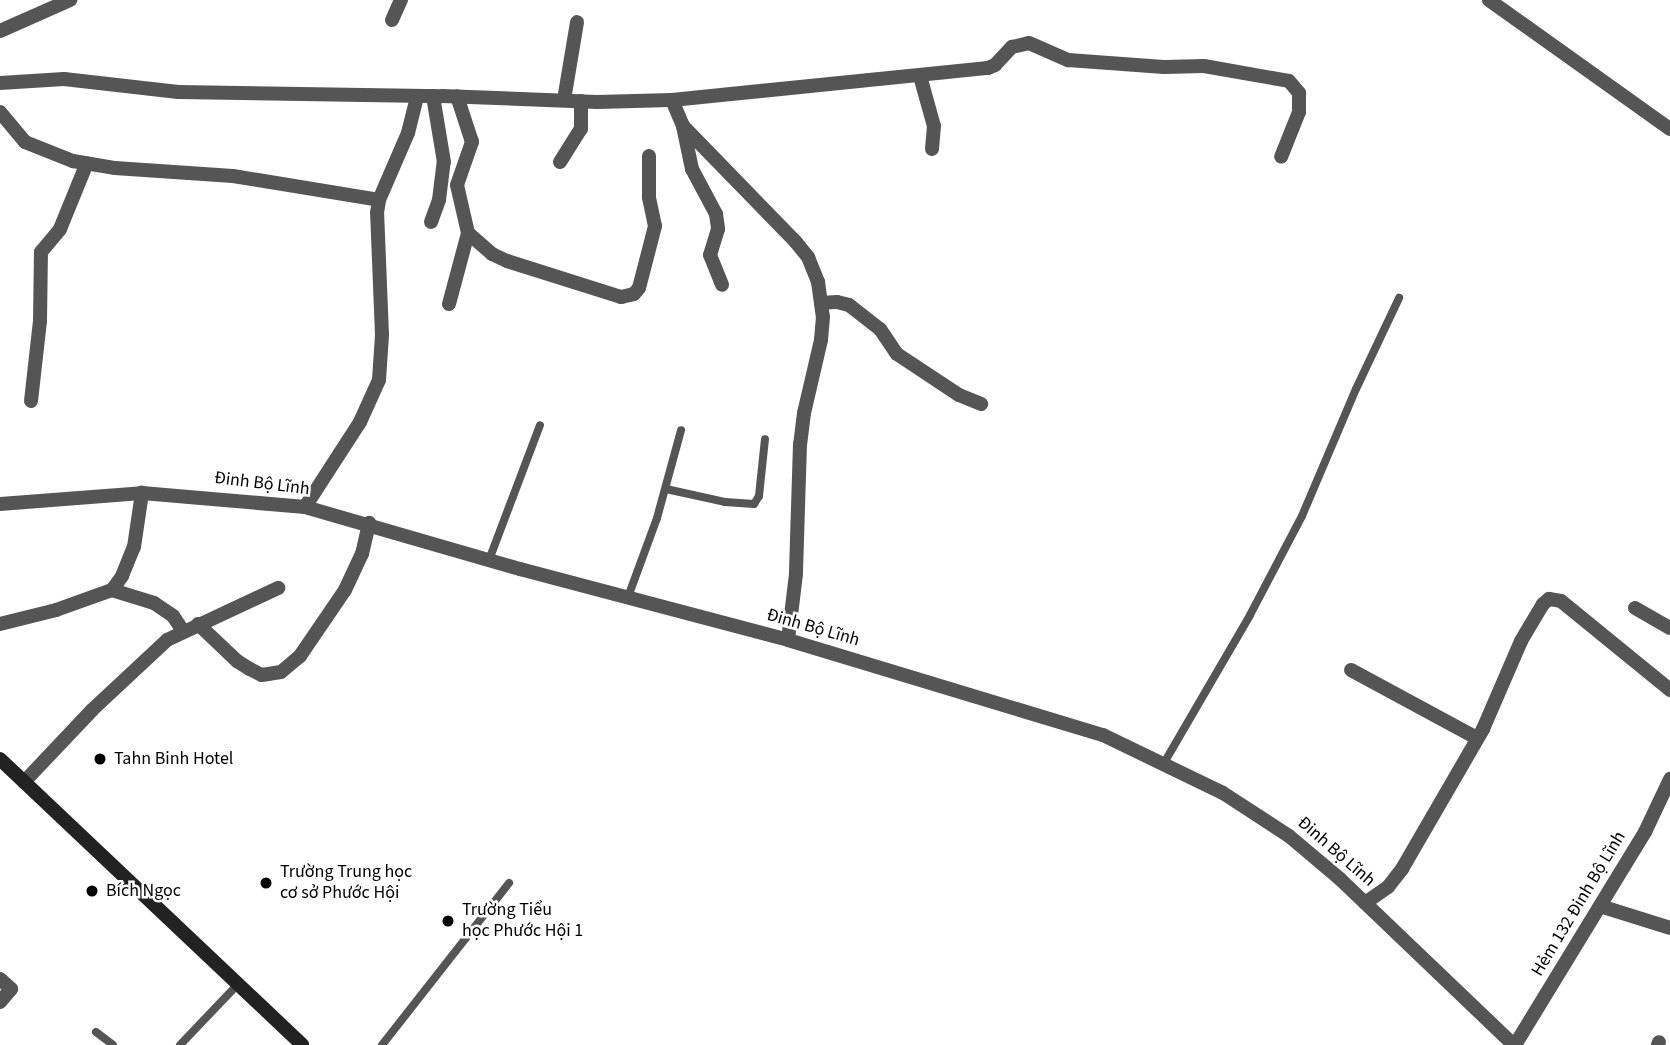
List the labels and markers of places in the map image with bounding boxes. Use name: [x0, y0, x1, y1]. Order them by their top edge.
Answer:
place label: Tahn Binh Hotel: [114, 748, 233, 770]
marker: Tahn Binh Hotel: [92, 751, 108, 767]
place label: Trường Trung học cơ sở Phước Hội: [280, 862, 412, 904]
marker: Trường Trung học cơ sở Phước Hội: [258, 875, 274, 891]
place label: Bích Ngọc: [106, 880, 181, 902]
marker: Bích Ngọc: [84, 883, 100, 899]
place label: Trường Tiểu học Phước Hội 1: [462, 900, 583, 942]
marker: Trường Tiểu học Phước Hội 1: [440, 913, 456, 929]

